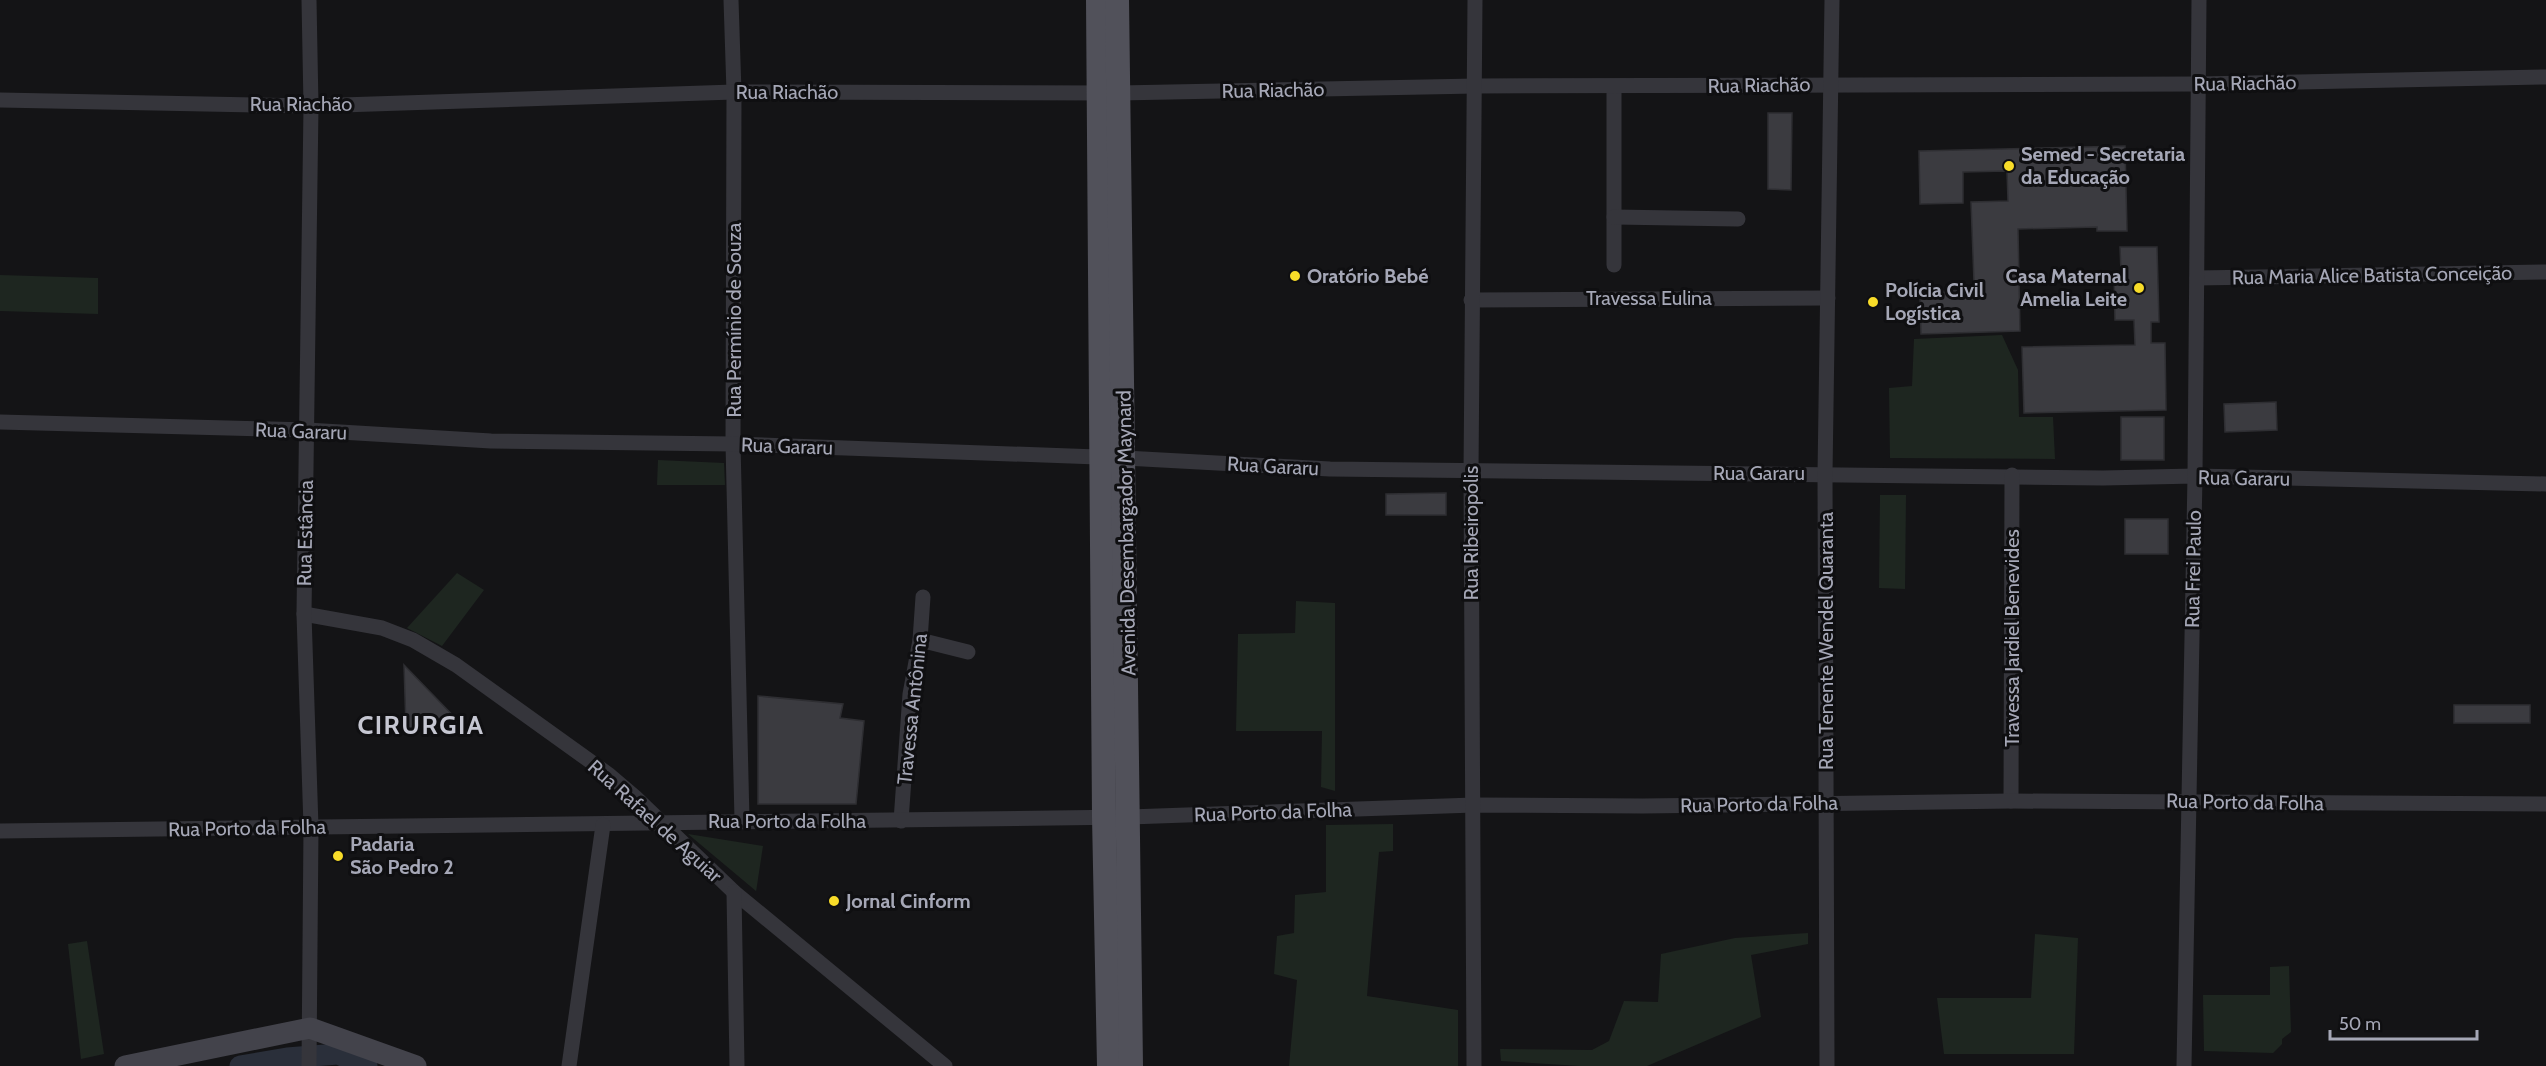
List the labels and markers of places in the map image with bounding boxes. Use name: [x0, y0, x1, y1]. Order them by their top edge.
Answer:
place label: Semed - Secretaria da Educação: [2021, 142, 2185, 189]
marker: Semed - Secretaria da Educação: [2002, 159, 2016, 173]
place label: Oratório Bebé: [1307, 264, 1428, 288]
place label: Casa Maternal Amelia Leite: [2006, 264, 2127, 311]
marker: Oratório Bebé: [1288, 269, 1302, 283]
place label: Polícia Civil Logística: [1885, 278, 1984, 325]
marker: Casa Maternal Amelia Leite: [2132, 281, 2146, 295]
marker: Polícia Civil Logística: [1866, 295, 1880, 309]
place label: Padaria São Pedro 2: [350, 832, 454, 879]
marker: Padaria São Pedro 2: [331, 849, 345, 863]
place label: Jornal Cinform: [845, 889, 971, 913]
marker: Jornal Cinform: [827, 894, 841, 908]

